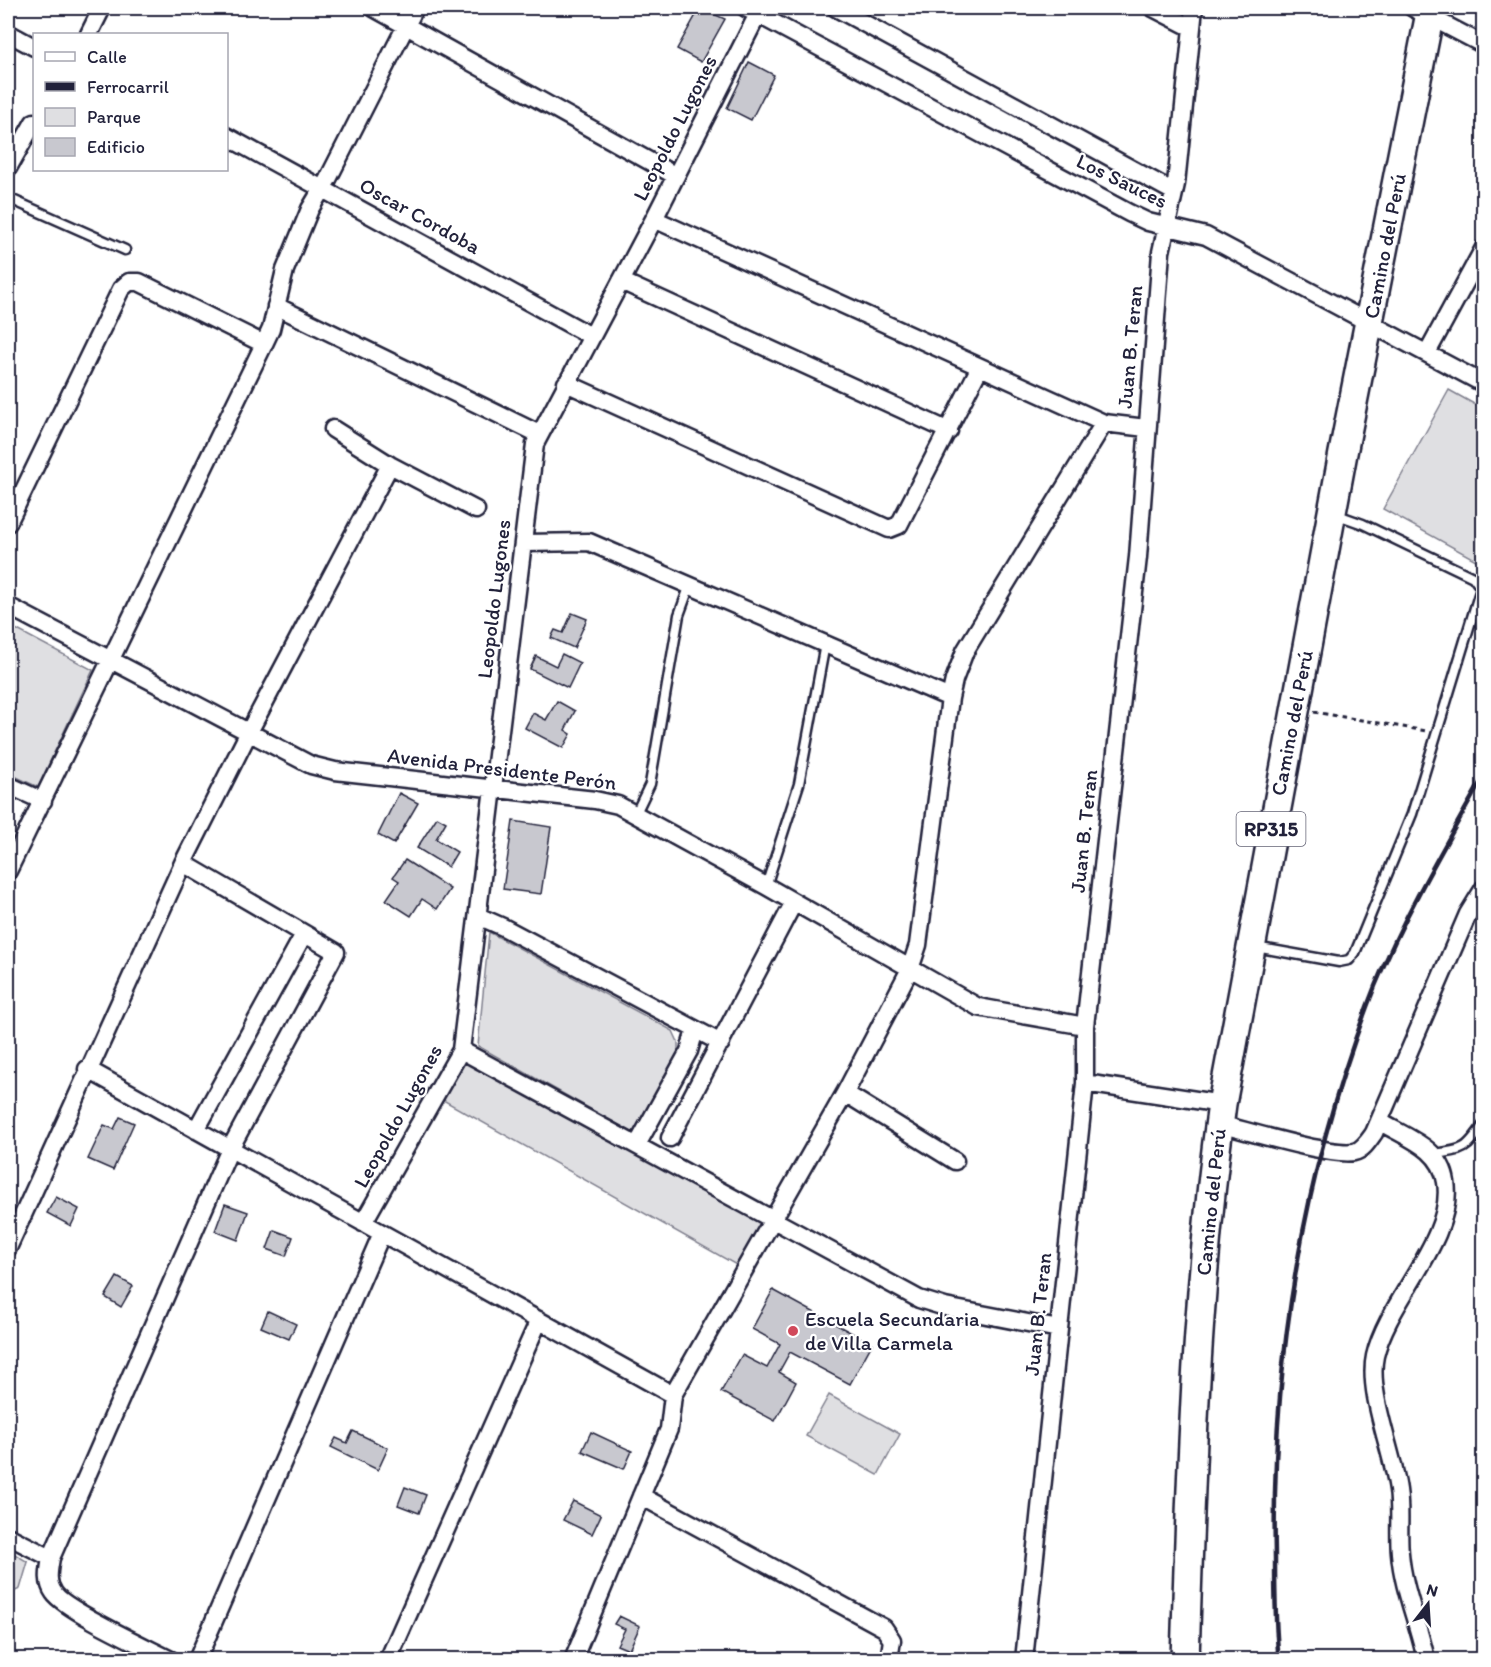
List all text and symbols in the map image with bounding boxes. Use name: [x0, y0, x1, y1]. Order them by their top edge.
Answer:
legend: [33, 33, 228, 171]
text: Calle: [87, 46, 127, 68]
street label: Leopoldo Lugones: [627, 51, 722, 205]
text: Ferrocarril: [87, 76, 169, 98]
text: Parque: [87, 106, 141, 128]
text: Edificio: [87, 136, 145, 158]
street label: Los Sauces: [1073, 148, 1172, 213]
street label: Camino del Perú: [1358, 171, 1411, 321]
street label: Oscar Cordoba: [355, 172, 485, 259]
street label: Juan B. Teran: [1112, 284, 1147, 410]
street label: Leopoldo Lugones: [471, 518, 516, 680]
street label: Camino del Perú: [1265, 648, 1318, 798]
street label: Avenida Presidente Perón: [386, 742, 618, 795]
street label: Juan B. Teran: [1065, 768, 1102, 894]
road number: RP315: [1236, 812, 1306, 846]
street label: Leopoldo Lugones: [348, 1040, 447, 1192]
street label: Camino del Perú: [1190, 1127, 1231, 1277]
street label: Juan B. Teran: [1019, 1251, 1056, 1377]
place label: Escuela Secundaria de Villa Carmela: [805, 1306, 979, 1355]
marker: Escuela Secundaria de Villa Carmela: [786, 1324, 800, 1338]
north arrow: [1398, 1574, 1458, 1634]
text: N: [1424, 1579, 1440, 1601]

